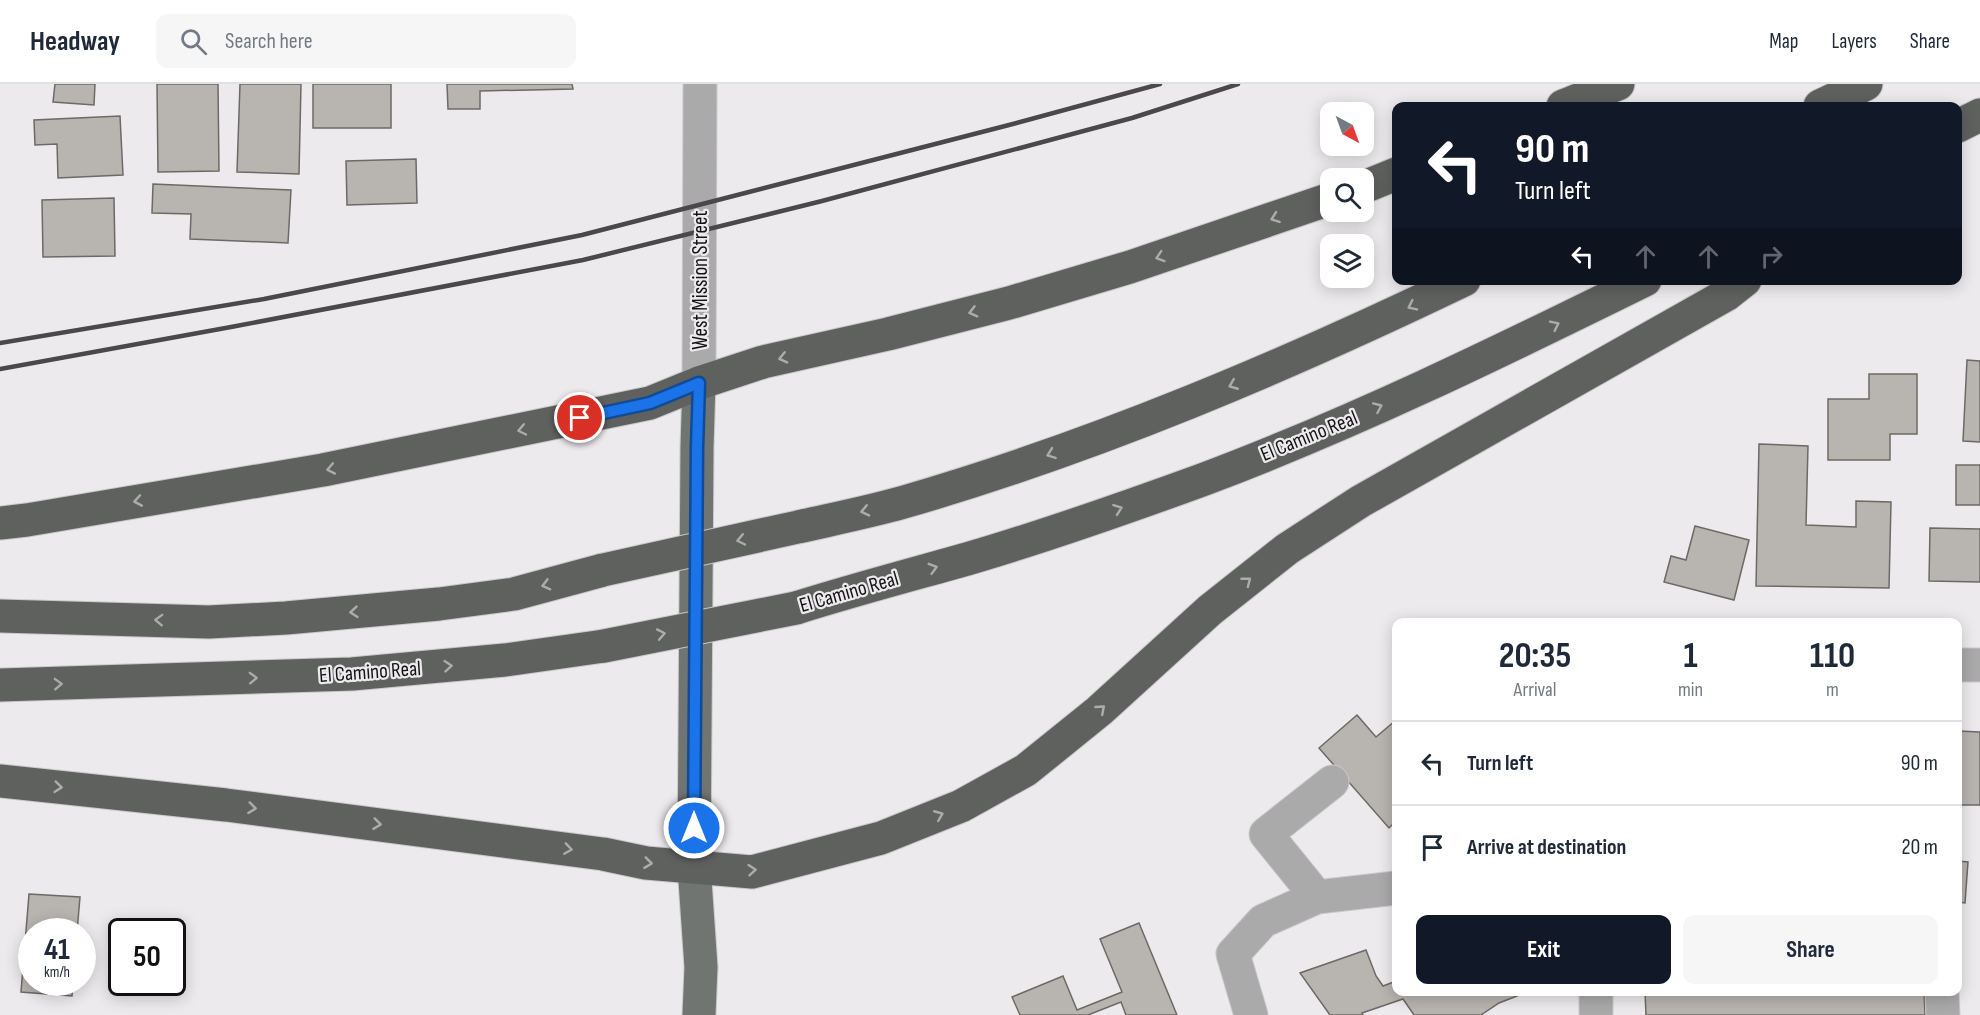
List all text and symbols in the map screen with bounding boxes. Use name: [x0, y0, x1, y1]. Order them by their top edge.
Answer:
search box: [156, 14, 576, 68]
text: Headway: [30, 25, 120, 58]
icon: search: [177, 25, 210, 58]
text: Search here: [225, 28, 312, 55]
text: Map: [1769, 29, 1798, 54]
text: Layers: [1831, 29, 1877, 54]
text: Share: [1910, 29, 1950, 54]
north arrow: [1320, 102, 1374, 156]
map controls: [1320, 102, 1374, 288]
text: 90 m: [1515, 124, 1589, 175]
icon: left: [1416, 126, 1494, 204]
button: search: [1320, 168, 1374, 222]
text: Turn left: [1515, 175, 1591, 207]
street label: West Mission Street: [688, 210, 713, 350]
one-way arrow: [1271, 211, 1281, 224]
button: layers: [1320, 234, 1374, 288]
icon: left: [1566, 240, 1599, 273]
icon: ahead: [1629, 240, 1662, 273]
icon: ahead: [1692, 240, 1725, 273]
icon: right: [1755, 240, 1788, 273]
one-way arrow: [1155, 250, 1166, 263]
one-way arrow: [1407, 298, 1418, 310]
one-way arrow: [968, 305, 978, 318]
one-way arrow: [1548, 320, 1559, 332]
one-way arrow: [778, 350, 788, 363]
one-way arrow: [1229, 378, 1240, 390]
pin: [554, 392, 605, 443]
icon: arrive: [563, 401, 596, 434]
one-way arrow: [1372, 403, 1383, 415]
street label: El Camino Real: [1257, 405, 1361, 467]
one-way arrow: [517, 422, 527, 435]
one-way arrow: [1046, 446, 1057, 459]
one-way arrow: [326, 462, 336, 475]
one-way arrow: [134, 495, 143, 507]
one-way arrow: [860, 504, 870, 517]
one-way arrow: [1113, 504, 1123, 517]
one-way arrow: [736, 532, 746, 545]
one-way arrow: [928, 563, 938, 576]
street label: El Camino Real: [796, 566, 902, 618]
one-way arrow: [1241, 577, 1252, 588]
one-way arrow: [542, 578, 552, 590]
one-way arrow: [349, 605, 358, 618]
one-way arrow: [155, 614, 164, 627]
one-way arrow: [656, 629, 666, 642]
text: 20:35: [1499, 635, 1571, 678]
text: 1: [1683, 635, 1698, 678]
text: 110: [1810, 635, 1855, 678]
street label: El Camino Real: [318, 656, 422, 688]
one-way arrow: [443, 660, 452, 673]
one-way arrow: [249, 672, 258, 685]
one-way arrow: [54, 677, 63, 690]
text: Arrival: [1513, 678, 1556, 702]
text: min: [1678, 678, 1703, 702]
text: m: [1826, 678, 1839, 702]
one-way arrow: [1094, 705, 1105, 716]
icon: left: [1416, 747, 1449, 780]
text: Turn left: [1467, 750, 1533, 777]
text: 90 m: [1901, 750, 1938, 777]
one-way arrow: [54, 780, 63, 793]
position arrow: [662, 796, 726, 860]
one-way arrow: [248, 801, 257, 814]
one-way arrow: [932, 810, 943, 822]
one-way arrow: [372, 817, 382, 830]
icon: arrive: [1416, 831, 1449, 864]
text: Arrive at destination: [1467, 834, 1626, 861]
text: 20 m: [1902, 834, 1938, 861]
one-way arrow: [564, 843, 573, 855]
one-way arrow: [644, 856, 653, 868]
one-way arrow: [748, 864, 757, 877]
button: Exit: [1416, 915, 1671, 984]
button: Share: [1683, 915, 1938, 984]
speed limit sign: 50: [108, 918, 186, 996]
text: 41: [44, 932, 70, 968]
text: km/h: [44, 963, 70, 982]

